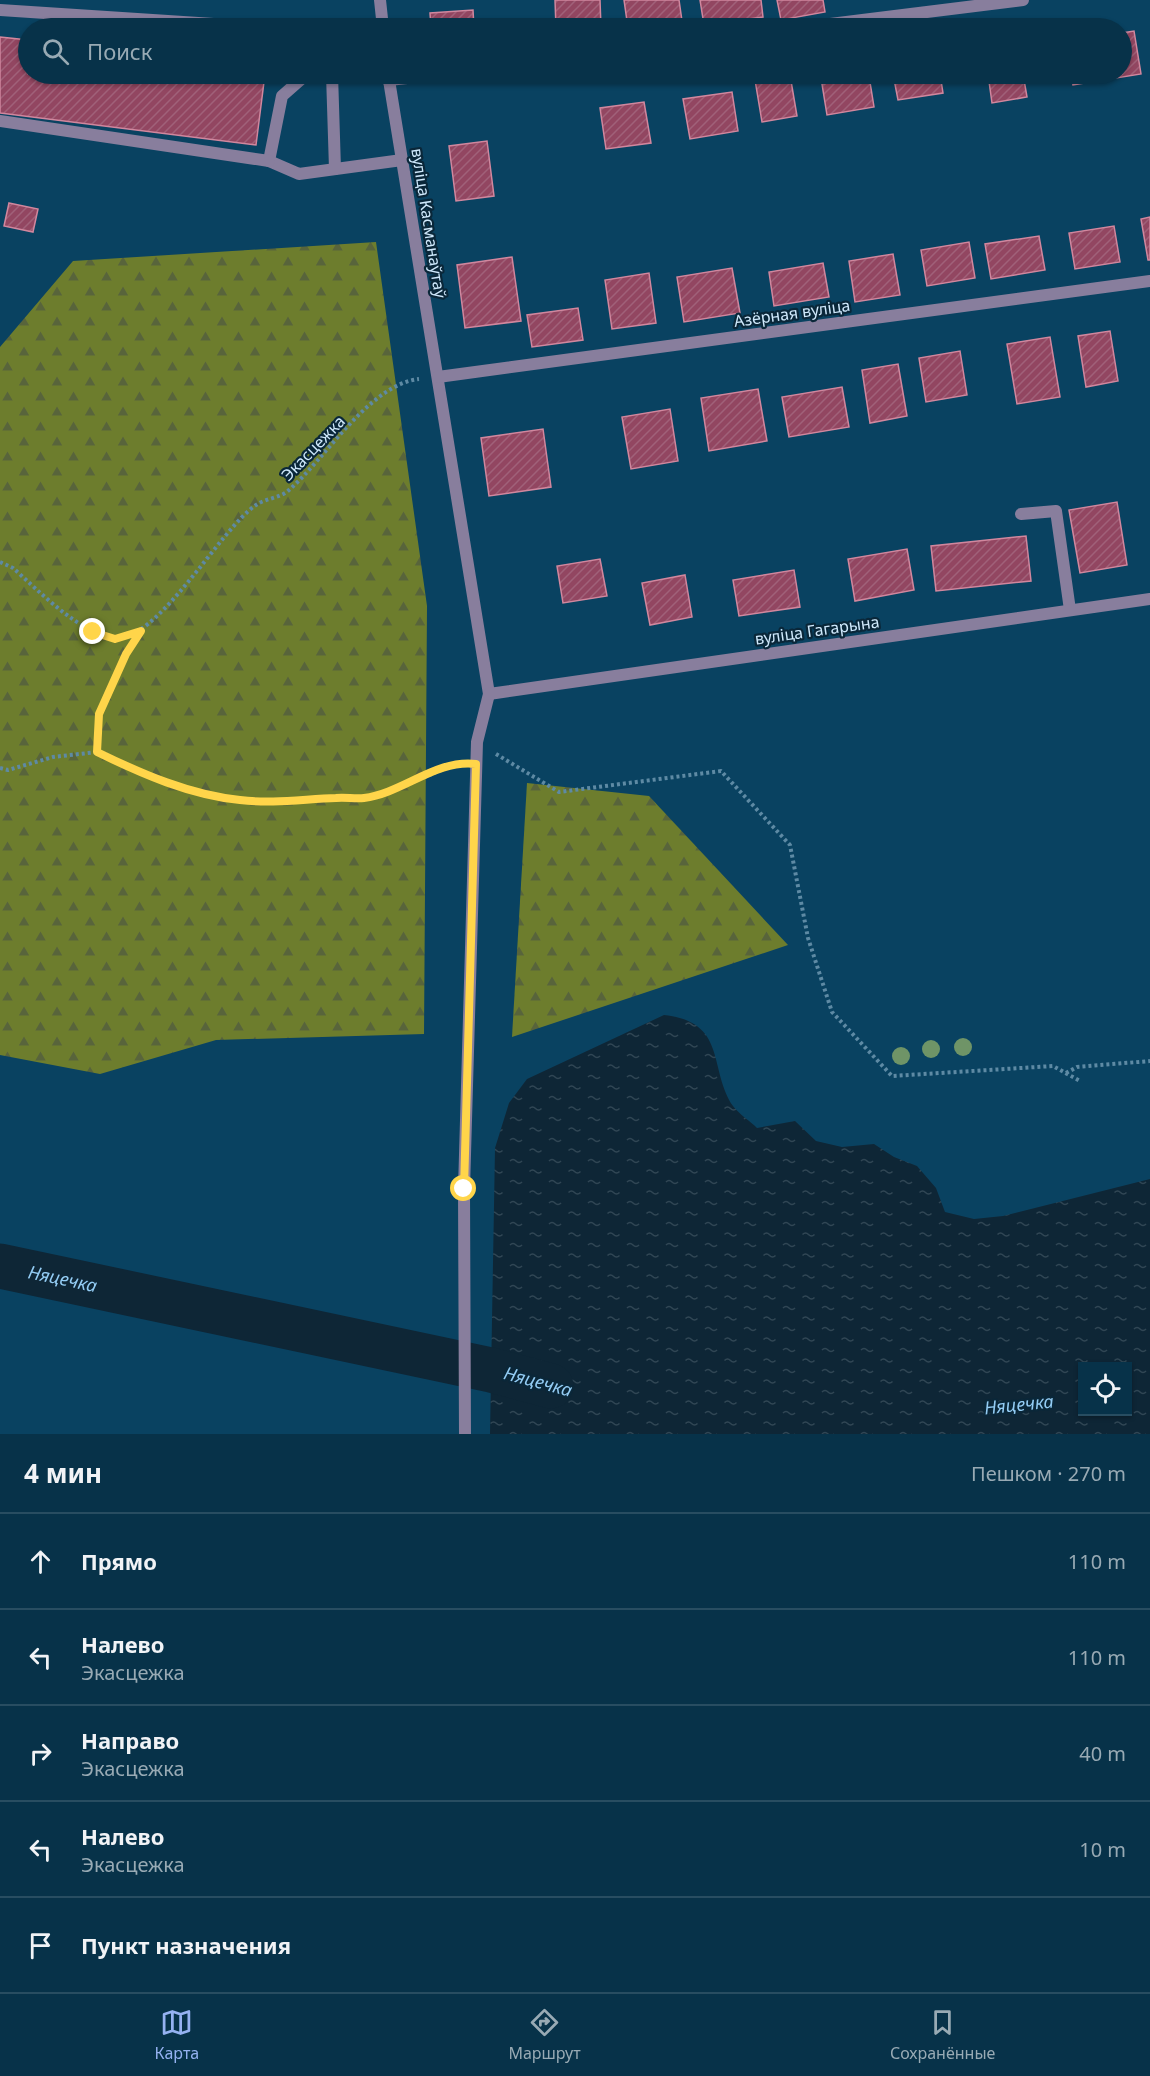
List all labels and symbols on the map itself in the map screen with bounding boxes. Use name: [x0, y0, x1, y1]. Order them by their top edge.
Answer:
street label: вуліца Касманаўтаў: [406, 147, 452, 300]
street label: Азёрная вуліца: [732, 294, 852, 332]
street label: Экасцежка: [276, 411, 350, 485]
street label: вуліца Гагарына: [753, 610, 881, 650]
route end: [79, 618, 105, 644]
route start: [450, 1175, 476, 1201]
water label: Няцечка: [26, 1259, 99, 1297]
water label: Няцечка: [502, 1360, 575, 1402]
water label: Няцечка: [983, 1388, 1055, 1420]

